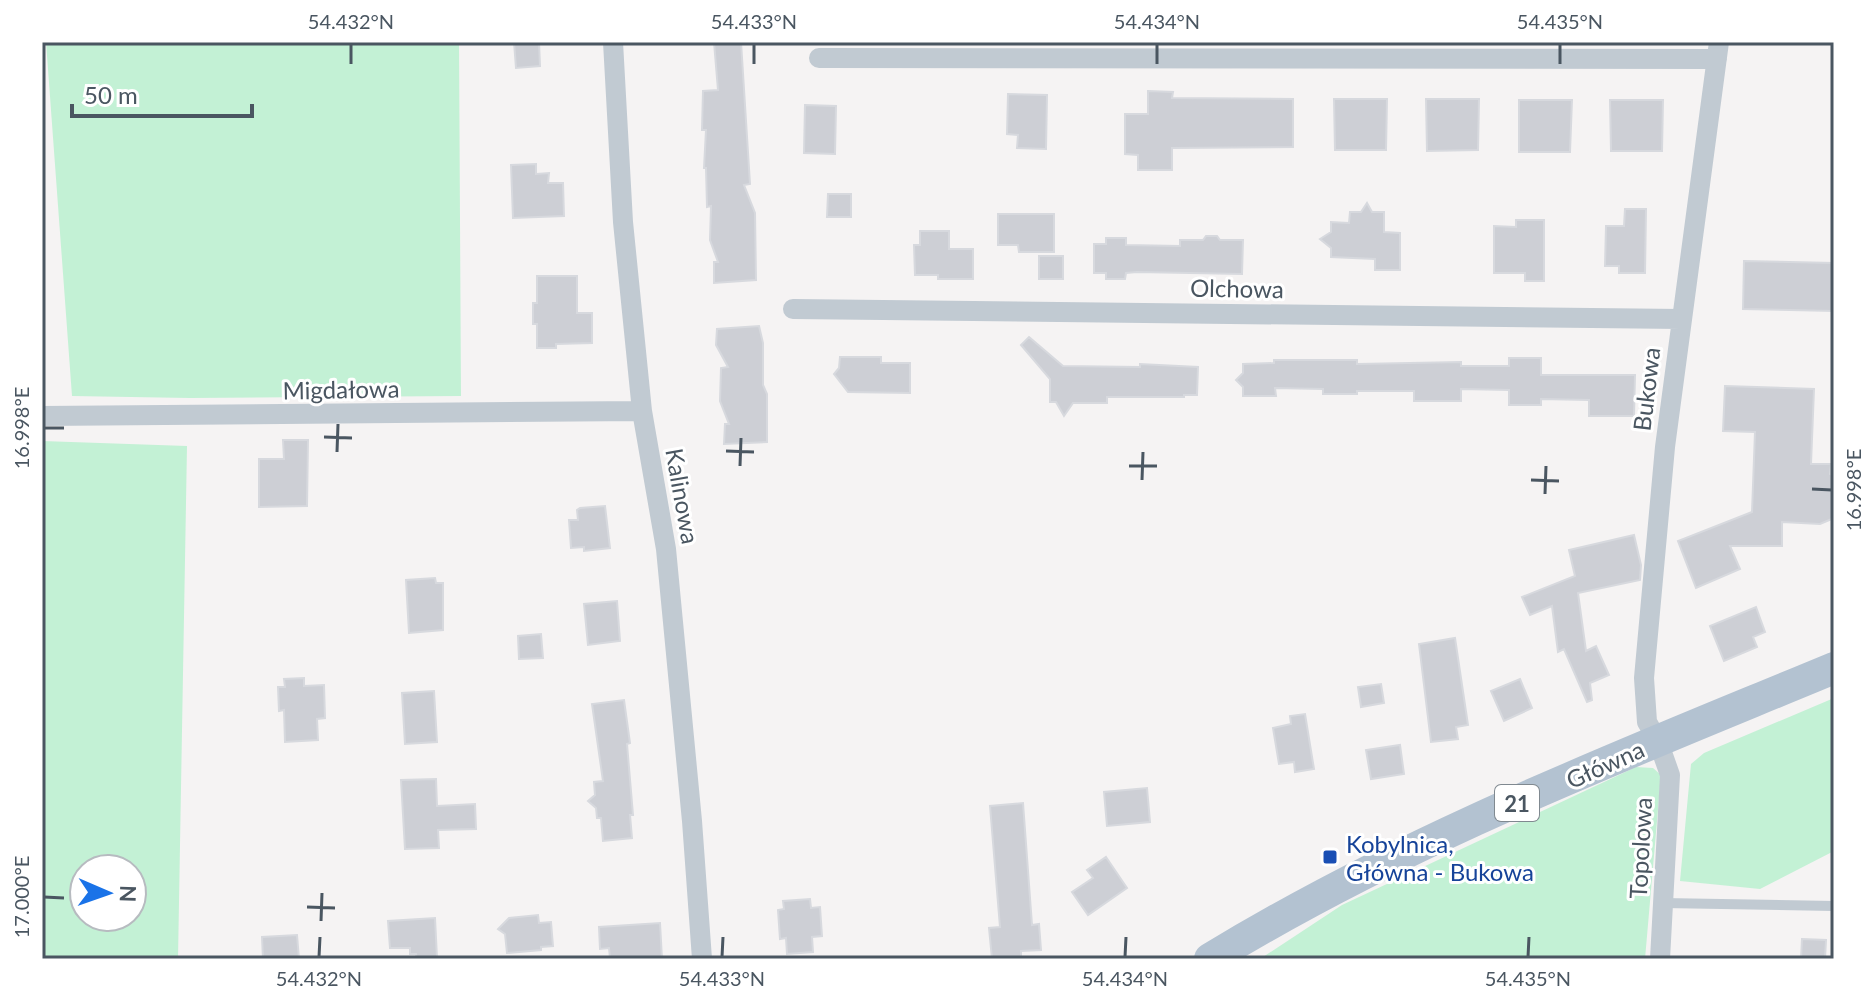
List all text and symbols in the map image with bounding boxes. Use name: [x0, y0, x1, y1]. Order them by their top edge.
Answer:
text: 54.432°N: [308, 9, 394, 33]
text: 54.433°N: [711, 9, 797, 33]
text: 54.434°N: [1114, 9, 1200, 33]
text: 54.435°N: [1517, 9, 1603, 33]
scale bar: [72, 68, 252, 118]
text: 50 m: [84, 80, 138, 109]
street label: Olchowa: [1190, 273, 1284, 303]
street label: Bukowa: [1626, 345, 1666, 433]
street label: Migdałowa: [282, 373, 400, 405]
text: 16.998°E: [9, 387, 33, 469]
street label: Kalinowa: [660, 446, 706, 546]
text: 16.998°E: [1841, 449, 1865, 531]
street label: Główna: [1561, 734, 1649, 794]
road number: 21: [1495, 785, 1539, 821]
street label: Topolowa: [1623, 796, 1657, 900]
place label: Kobylnica, Główna - Bukowa: [1346, 829, 1534, 886]
marker: Kobylnica, Główna - Bukowa: [1321, 848, 1339, 866]
north arrow: [68, 853, 148, 933]
text: 17.000°E: [9, 856, 33, 938]
text: N: [115, 885, 142, 903]
text: 54.432°N: [276, 966, 362, 990]
text: 54.433°N: [679, 966, 765, 990]
text: 54.434°N: [1082, 966, 1168, 990]
text: 54.435°N: [1485, 966, 1571, 990]

